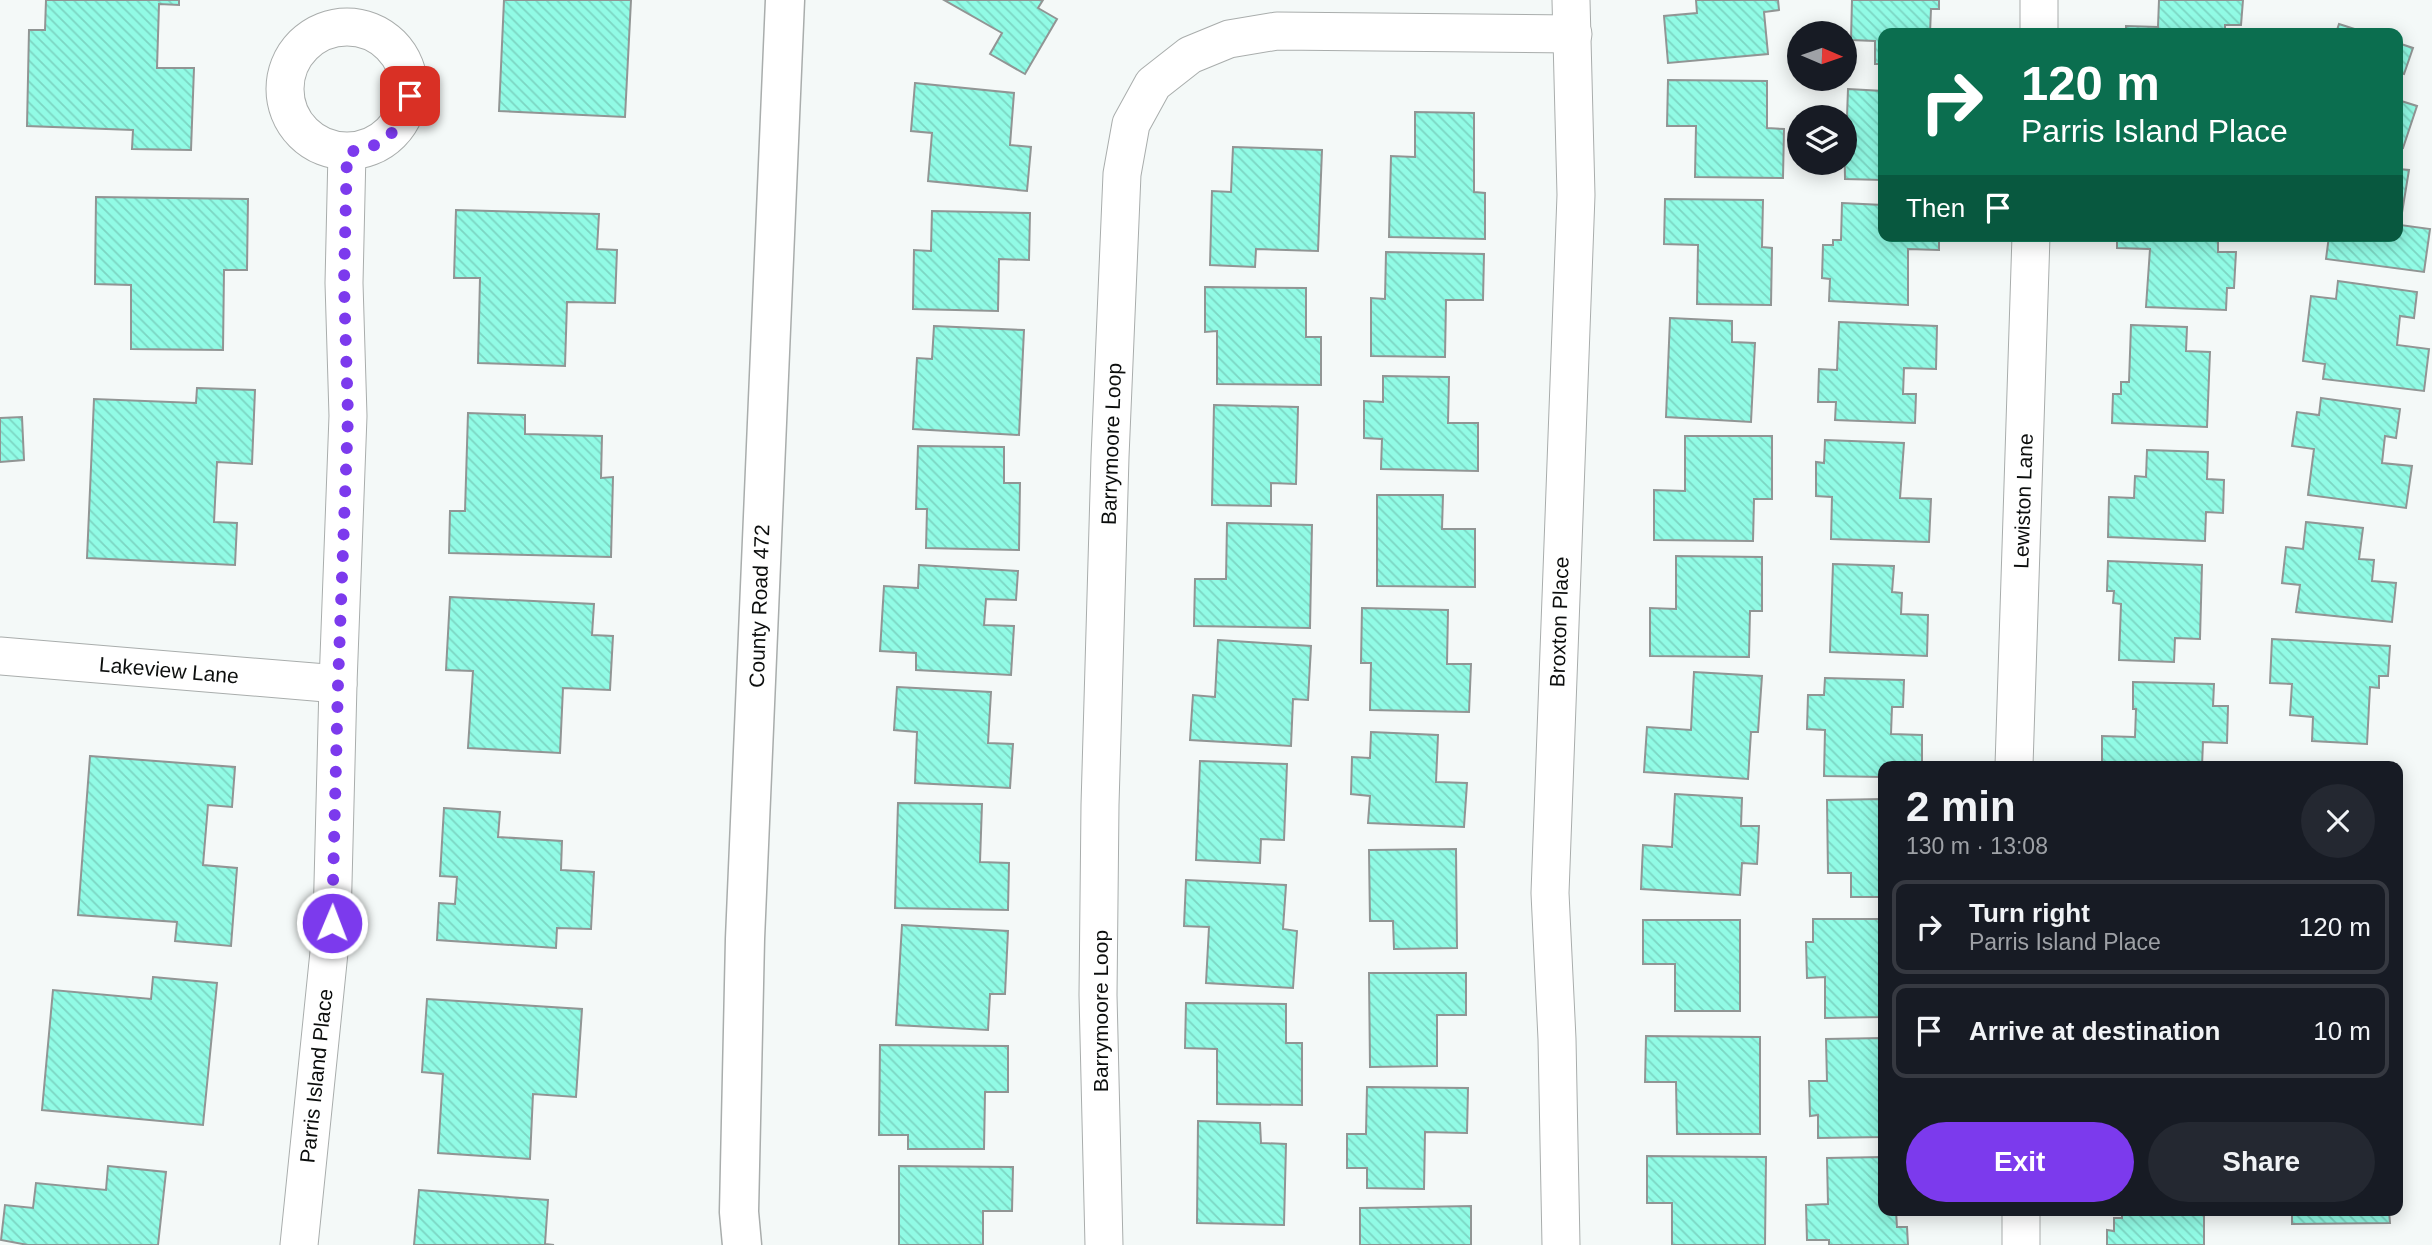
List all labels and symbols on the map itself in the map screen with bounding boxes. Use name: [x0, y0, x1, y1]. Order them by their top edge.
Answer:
north arrow: [1787, 21, 1857, 91]
pin: [380, 66, 440, 126]
street label: Barrymoore Loop: [1097, 363, 1125, 525]
street label: Lewiston Lane: [2009, 433, 2037, 569]
street label: County Road 472: [745, 524, 773, 688]
street label: Broxton Place: [1545, 556, 1573, 688]
street label: Lakeview Lane: [98, 652, 240, 688]
position arrow: [295, 886, 369, 960]
street label: Barrymoore Loop: [1089, 930, 1112, 1092]
street label: Parris Island Place: [295, 988, 337, 1164]

